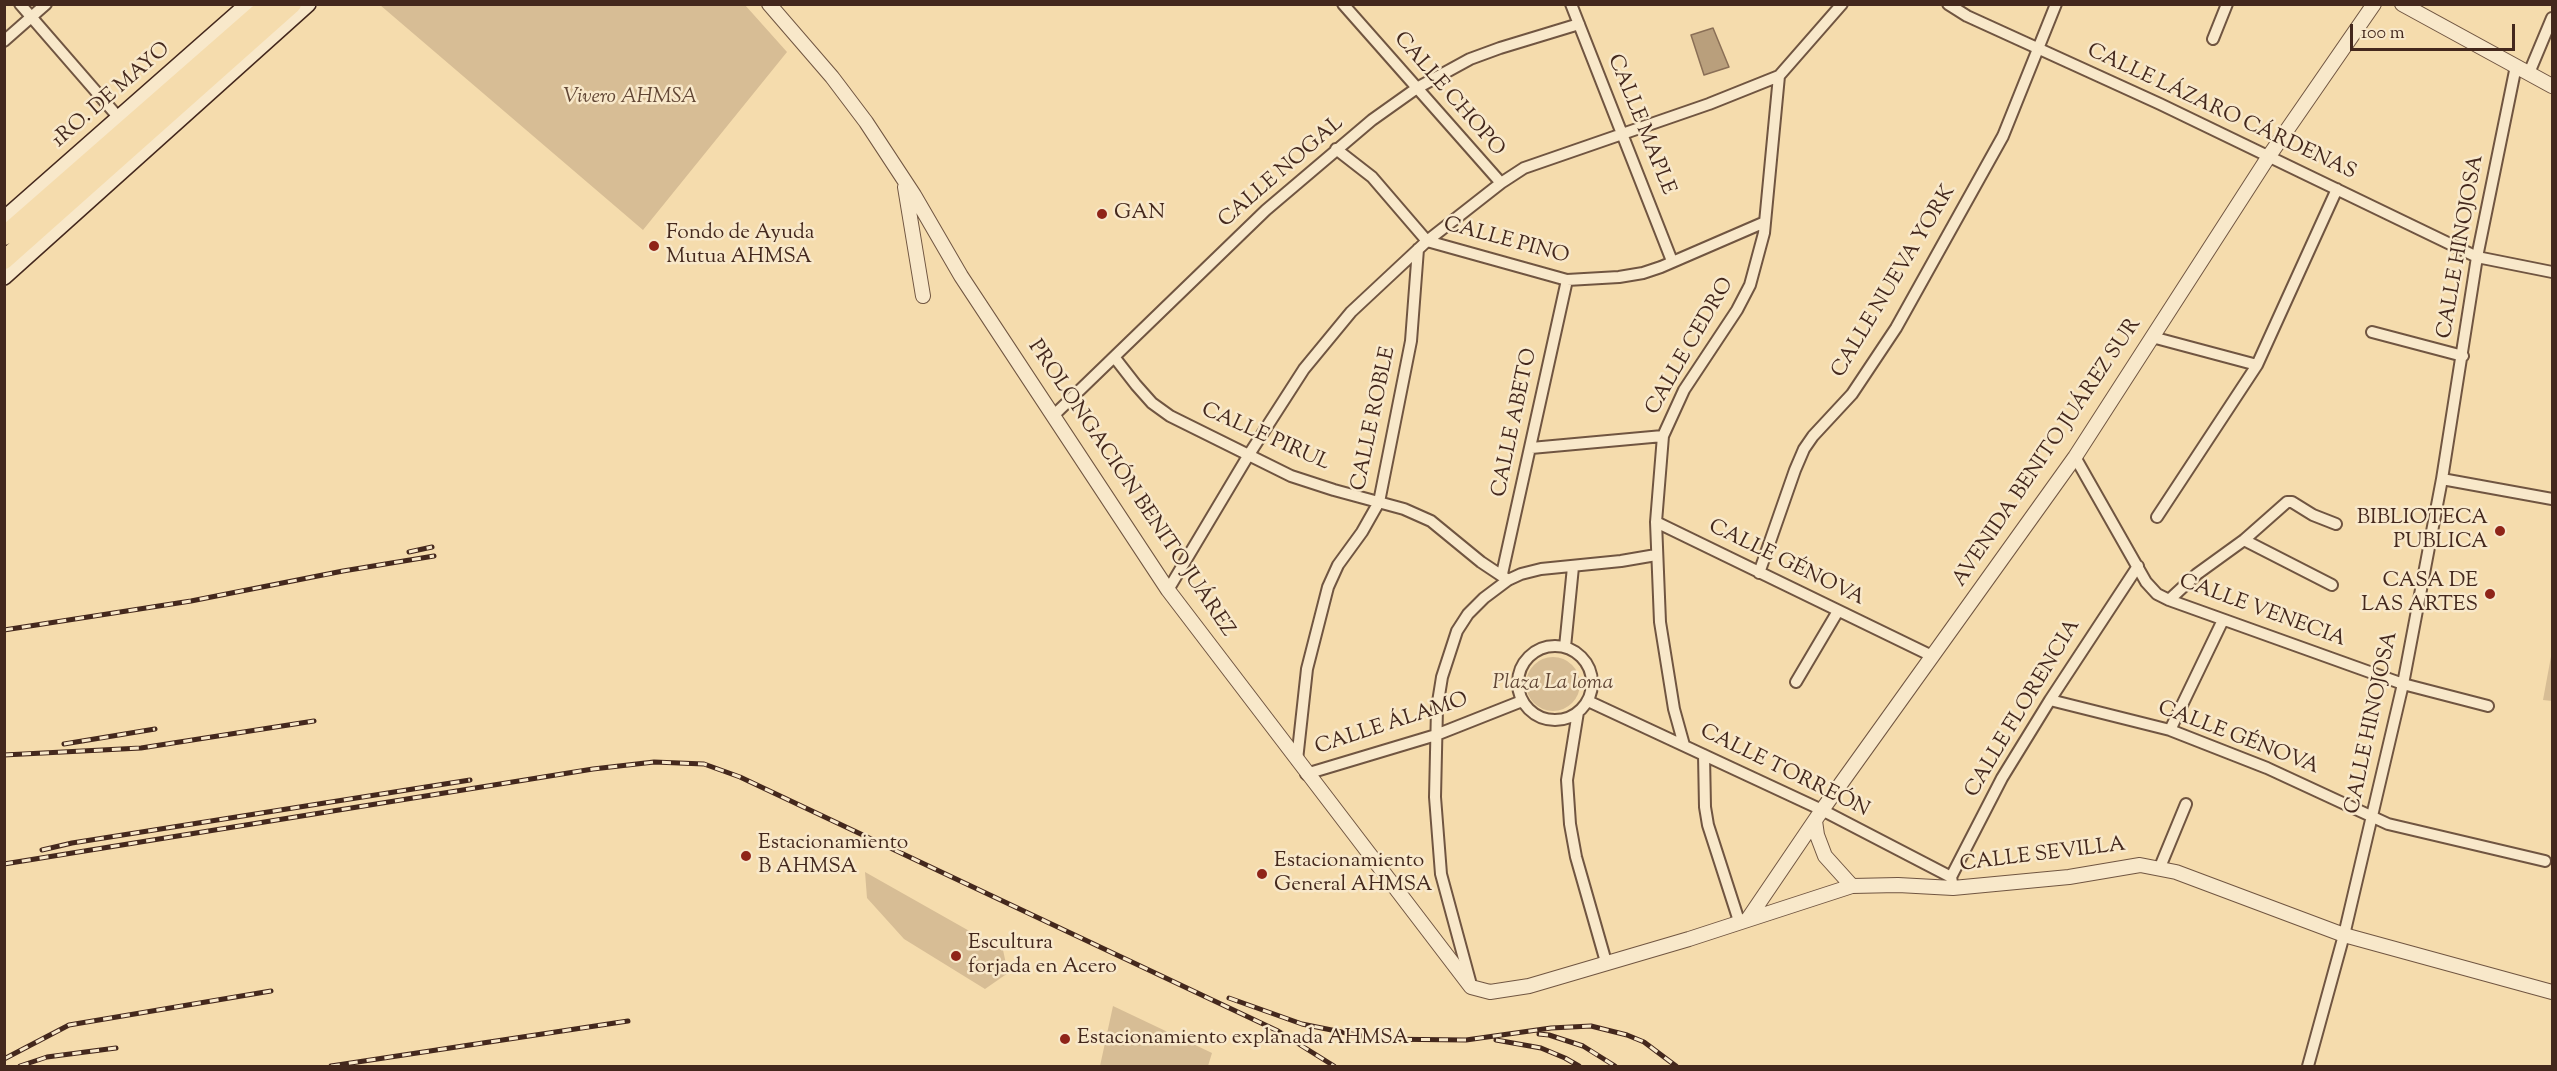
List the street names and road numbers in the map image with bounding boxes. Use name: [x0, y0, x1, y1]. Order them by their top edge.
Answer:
street label: CALLE CHOPO: [1387, 28, 1509, 162]
street label: 1RO. DE MAYO: [48, 38, 176, 154]
street label: CALLE LÁZARO CÁRDENAS: [2082, 39, 2360, 187]
street label: CALLE MAPLE: [1600, 51, 1680, 199]
street label: CALLE NOGAL: [1214, 112, 1350, 234]
street label: CALLE HINOJOSA: [2433, 153, 2491, 341]
street label: CALLE NUEVA YORK: [1828, 181, 1962, 383]
street label: CALLE PINO: [1440, 213, 1572, 271]
street label: CALLE CEDRO: [1642, 274, 1740, 420]
street label: AVENIDA BENITO JUÁREZ SUR: [1948, 314, 2148, 592]
street label: PROLONGACIÓN BENITO JUÁREZ: [1021, 336, 1239, 642]
street label: CALLE ROBLE: [1347, 345, 1403, 493]
street label: CALLE ABETO: [1488, 346, 1544, 500]
street label: CALLE PIRUL: [1197, 398, 1333, 478]
street label: CALLE GÉNOVA: [1704, 515, 1868, 613]
street label: CALLE VENECIA: [2175, 570, 2349, 654]
street label: CALLE FLORENCIA: [1961, 615, 2087, 803]
street label: CALLE HINOJOSA: [2341, 629, 2405, 817]
street label: CALLE ÁLAMO: [1312, 688, 1472, 762]
street label: CALLE GÉNOVA: [2154, 697, 2322, 781]
street label: CALLE TORREÓN: [1695, 720, 1873, 824]
street label: CALLE SEVILLA: [1959, 833, 2127, 879]

